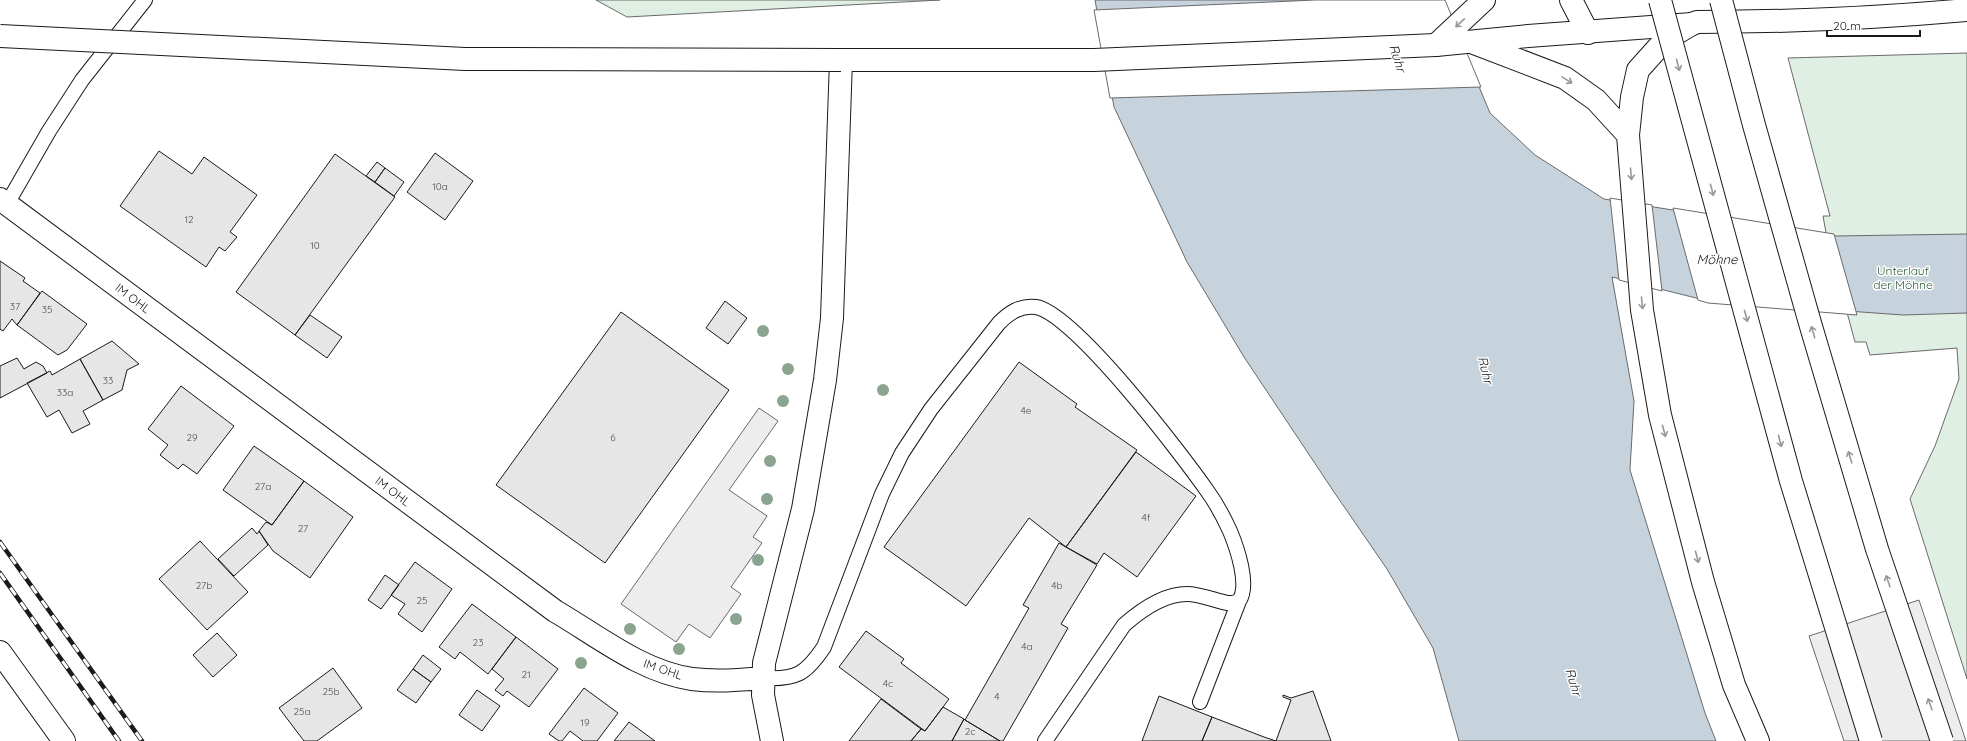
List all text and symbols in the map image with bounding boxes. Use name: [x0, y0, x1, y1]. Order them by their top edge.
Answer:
scale bar: [1827, 12, 1920, 38]
one-way arrow: [1455, 18, 1465, 28]
text: 20 m: [1833, 18, 1861, 33]
water label: Ruhr: [1386, 42, 1410, 76]
one-way arrow: [1675, 58, 1682, 71]
one-way arrow: [1561, 76, 1573, 84]
one-way arrow: [1627, 167, 1634, 180]
house number: 10a: [432, 180, 448, 193]
one-way arrow: [1709, 183, 1716, 196]
house number: 12: [184, 213, 194, 226]
house number: 10: [310, 239, 320, 252]
water label: Möhne: [1697, 251, 1738, 267]
park label: Unterlauf der Möhne: [1873, 263, 1933, 292]
street label: IM OHL: [112, 280, 154, 317]
one-way arrow: [1638, 296, 1645, 309]
house number: 37: [10, 300, 20, 313]
house number: 35: [42, 303, 52, 316]
one-way arrow: [1743, 309, 1750, 322]
one-way arrow: [1809, 326, 1816, 339]
water label: Ruhr: [1475, 354, 1498, 388]
house number: 33: [103, 374, 113, 387]
house number: 33a: [57, 386, 73, 399]
house number: 4e: [1021, 404, 1032, 417]
one-way arrow: [1661, 424, 1668, 437]
house number: 29: [186, 431, 198, 444]
house number: 6: [610, 431, 616, 444]
one-way arrow: [1777, 434, 1784, 447]
one-way arrow: [1846, 450, 1853, 463]
street label: IM OHL: [372, 473, 414, 510]
house number: 27a: [255, 480, 271, 493]
house number: 4f: [1142, 511, 1151, 524]
house number: 27: [298, 522, 308, 535]
one-way arrow: [1694, 550, 1701, 563]
one-way arrow: [1884, 575, 1891, 588]
house number: 27b: [196, 579, 212, 592]
house number: 4b: [1051, 579, 1063, 592]
house number: 25: [417, 594, 428, 607]
house number: 23: [473, 636, 483, 649]
house number: 4a: [1021, 640, 1033, 653]
street label: IM OHL: [641, 655, 685, 683]
water label: Ruhr: [1562, 666, 1586, 700]
house number: 21: [521, 668, 531, 681]
house number: 4c: [883, 677, 893, 690]
house number: 25b: [322, 685, 340, 698]
house number: 4: [994, 690, 1000, 703]
one-way arrow: [1925, 698, 1933, 710]
house number: 25a: [293, 705, 311, 718]
house number: 19: [580, 716, 590, 729]
house number: 2c: [965, 725, 975, 738]

